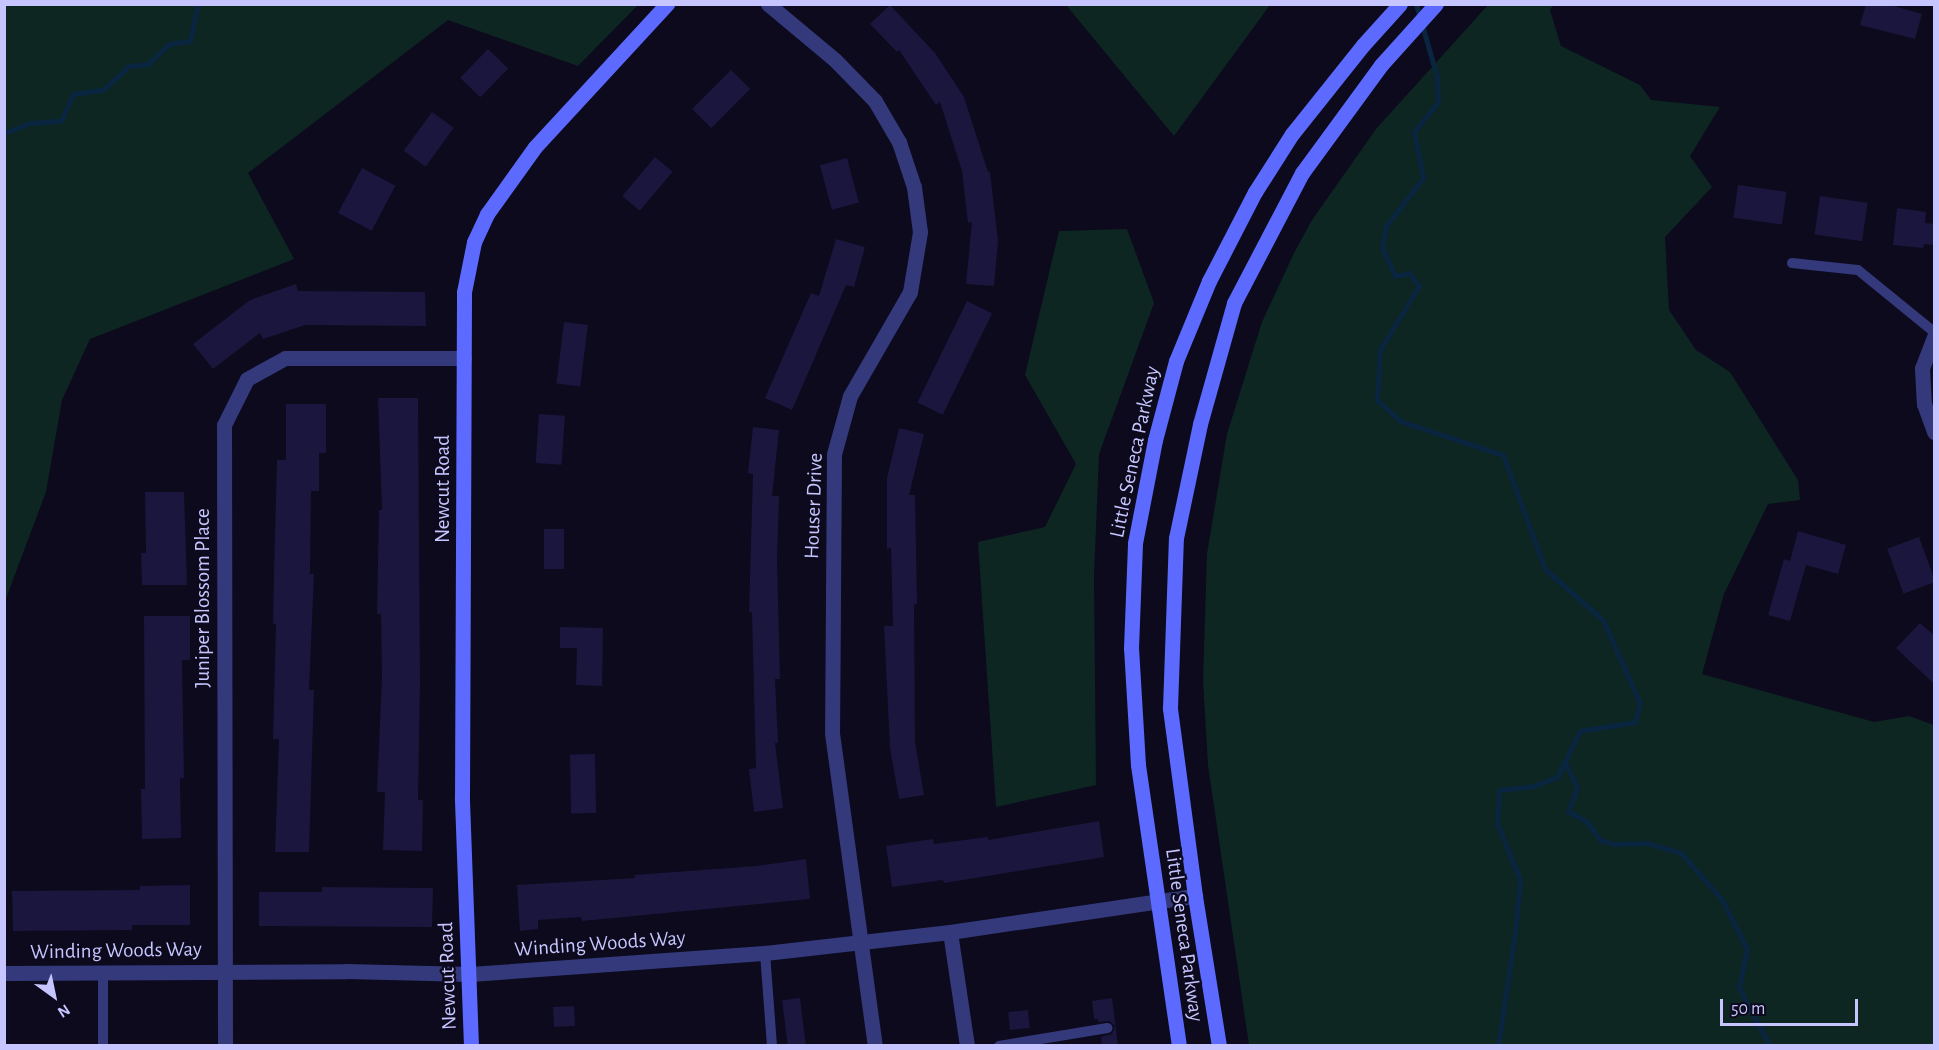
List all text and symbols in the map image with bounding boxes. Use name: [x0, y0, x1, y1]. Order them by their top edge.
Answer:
street label: Little Seneca Parkway: [1105, 364, 1165, 540]
street label: Newcut Road: [430, 435, 456, 543]
street label: Houser Drive: [800, 452, 828, 560]
street label: Juniper Blossom Place: [190, 508, 216, 688]
street label: Little Seneca Parkway: [1159, 847, 1209, 1023]
street label: Newcut Road: [434, 921, 462, 1031]
street label: Winding Woods Way: [513, 925, 687, 963]
street label: Winding Woods Way: [30, 937, 202, 965]
north arrow: [24, 966, 84, 1026]
scale bar: [1723, 987, 1861, 1025]
text: 50 m: [1731, 1000, 1765, 1018]
text: N: [55, 1001, 73, 1021]

